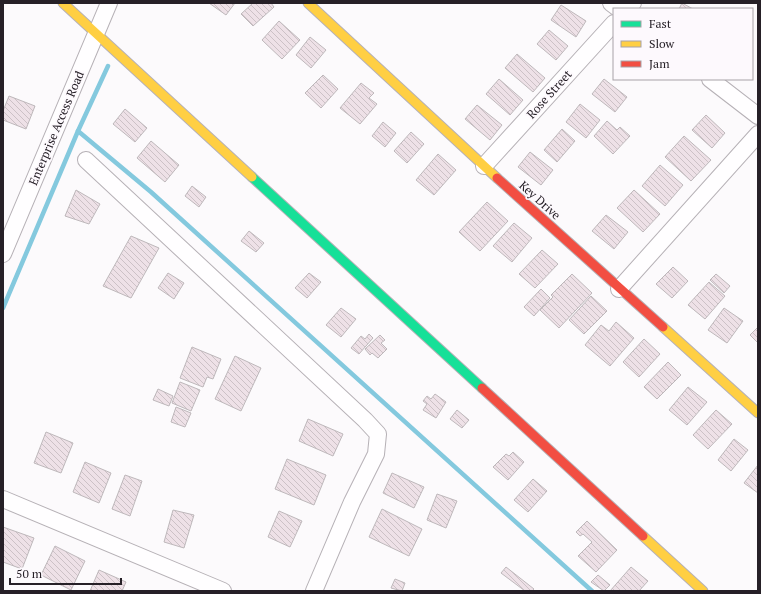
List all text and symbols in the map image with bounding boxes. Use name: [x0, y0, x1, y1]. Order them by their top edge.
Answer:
legend: [613, 8, 753, 80]
text: Fast: [649, 16, 672, 31]
text: Slow: [649, 36, 675, 51]
text: Jam: [649, 56, 670, 71]
street label: Rose Street: [523, 66, 575, 121]
street label: Enterprise Access Road: [25, 68, 87, 187]
street label: Key Drive: [516, 177, 564, 223]
scale bar: [10, 560, 121, 586]
text: 50 m: [16, 566, 43, 581]

